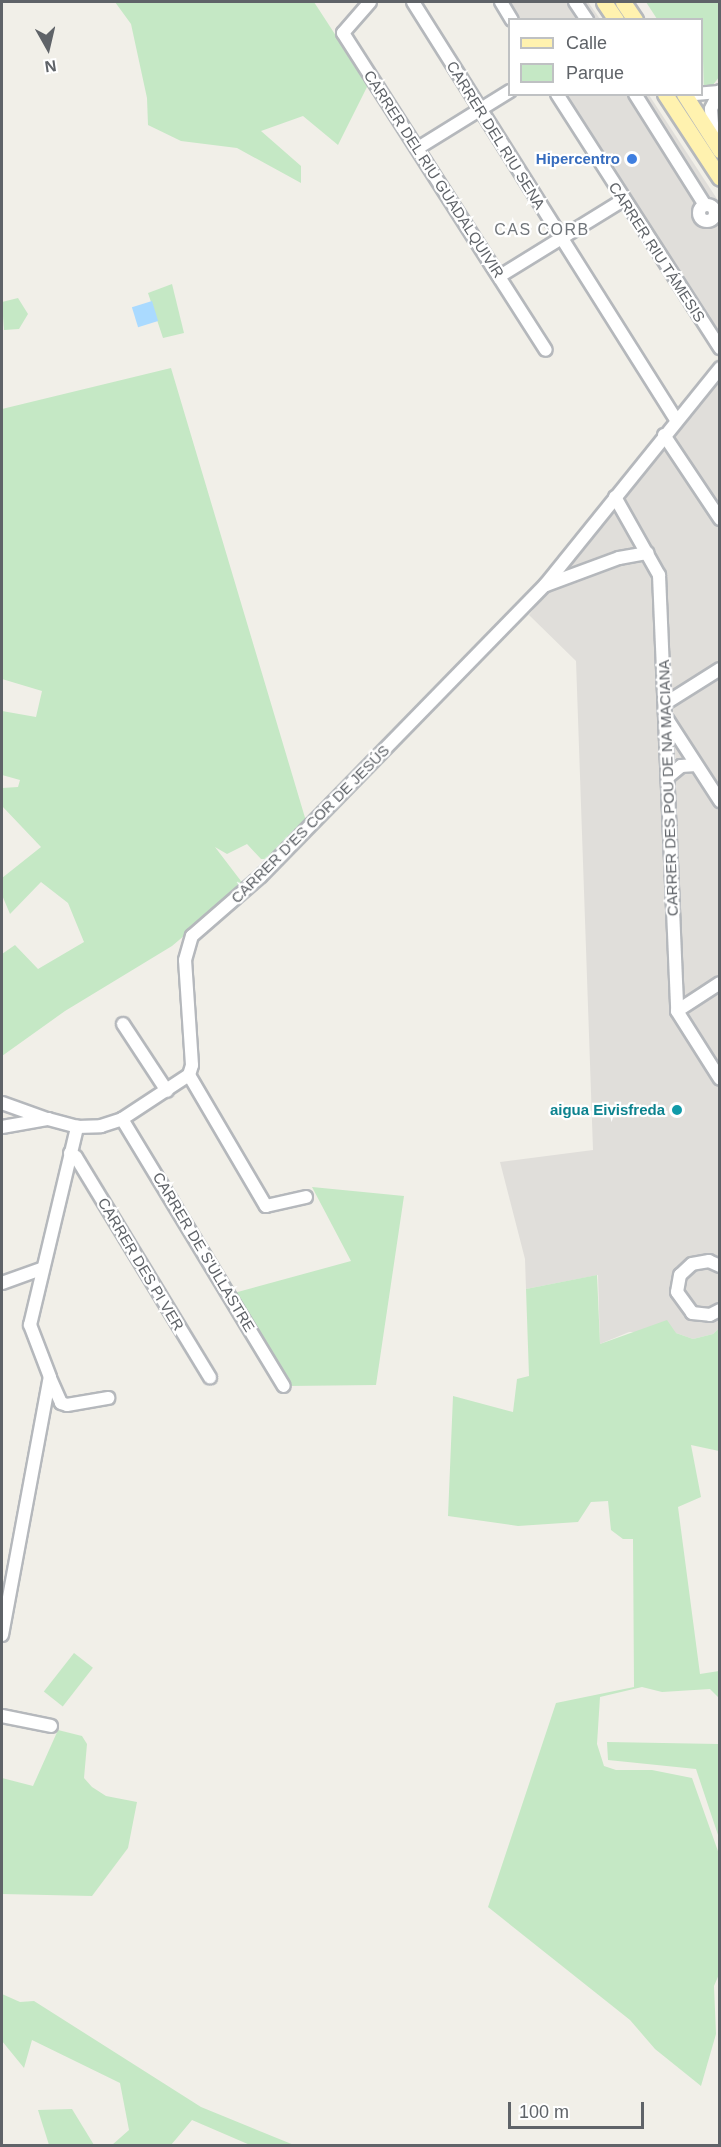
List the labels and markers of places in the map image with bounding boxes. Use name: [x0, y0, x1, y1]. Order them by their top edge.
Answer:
place label: Hipercentro: [536, 150, 620, 168]
marker: Hipercentro: [625, 152, 639, 166]
place label: aigua Eivisfreda: [550, 1101, 665, 1119]
marker: aigua Eivisfreda: [670, 1103, 684, 1117]

